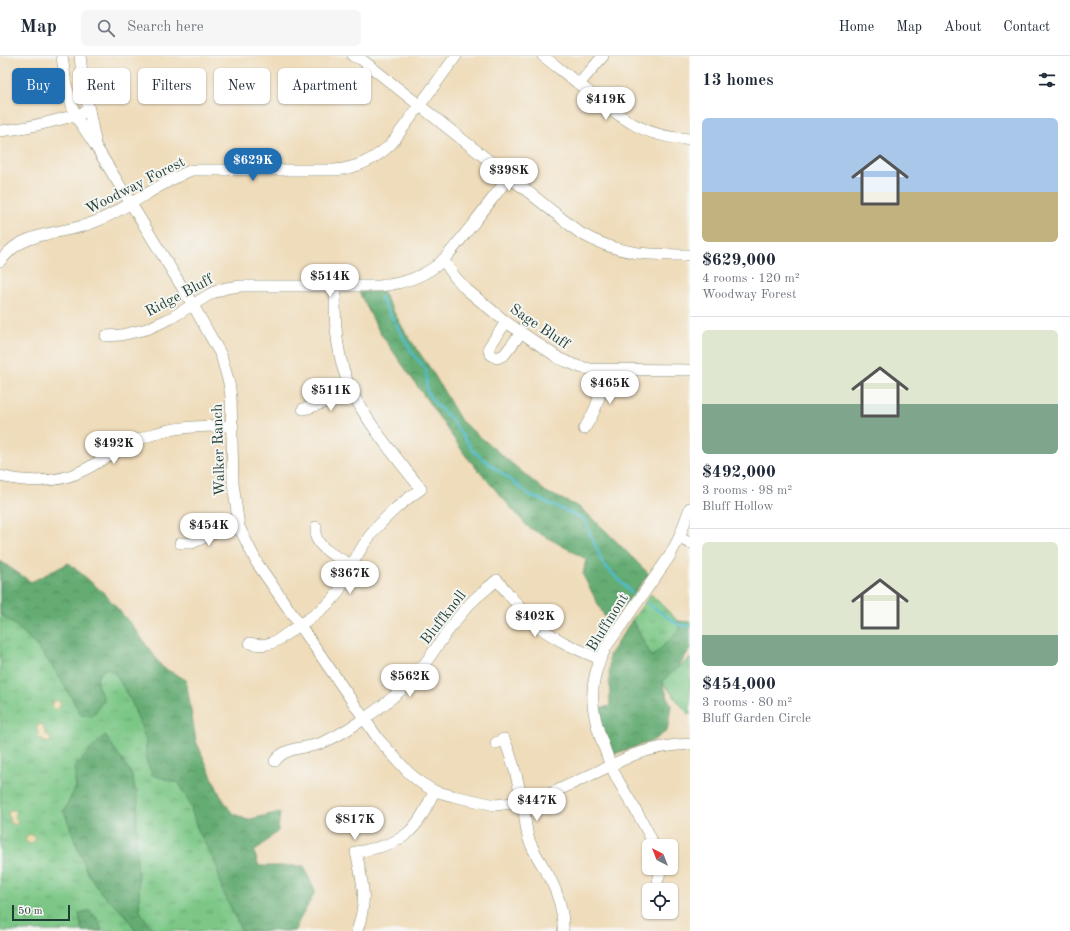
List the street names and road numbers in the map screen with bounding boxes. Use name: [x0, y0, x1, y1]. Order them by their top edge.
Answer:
street label: Woodway Forest: [84, 155, 188, 218]
street label: Ridge Bluff: [143, 272, 217, 320]
street label: Sage Bluff: [507, 302, 572, 353]
street label: Walker Ranch: [210, 404, 229, 496]
street label: Bluffknoll: [419, 588, 470, 648]
street label: Bluffmont: [585, 591, 632, 654]

